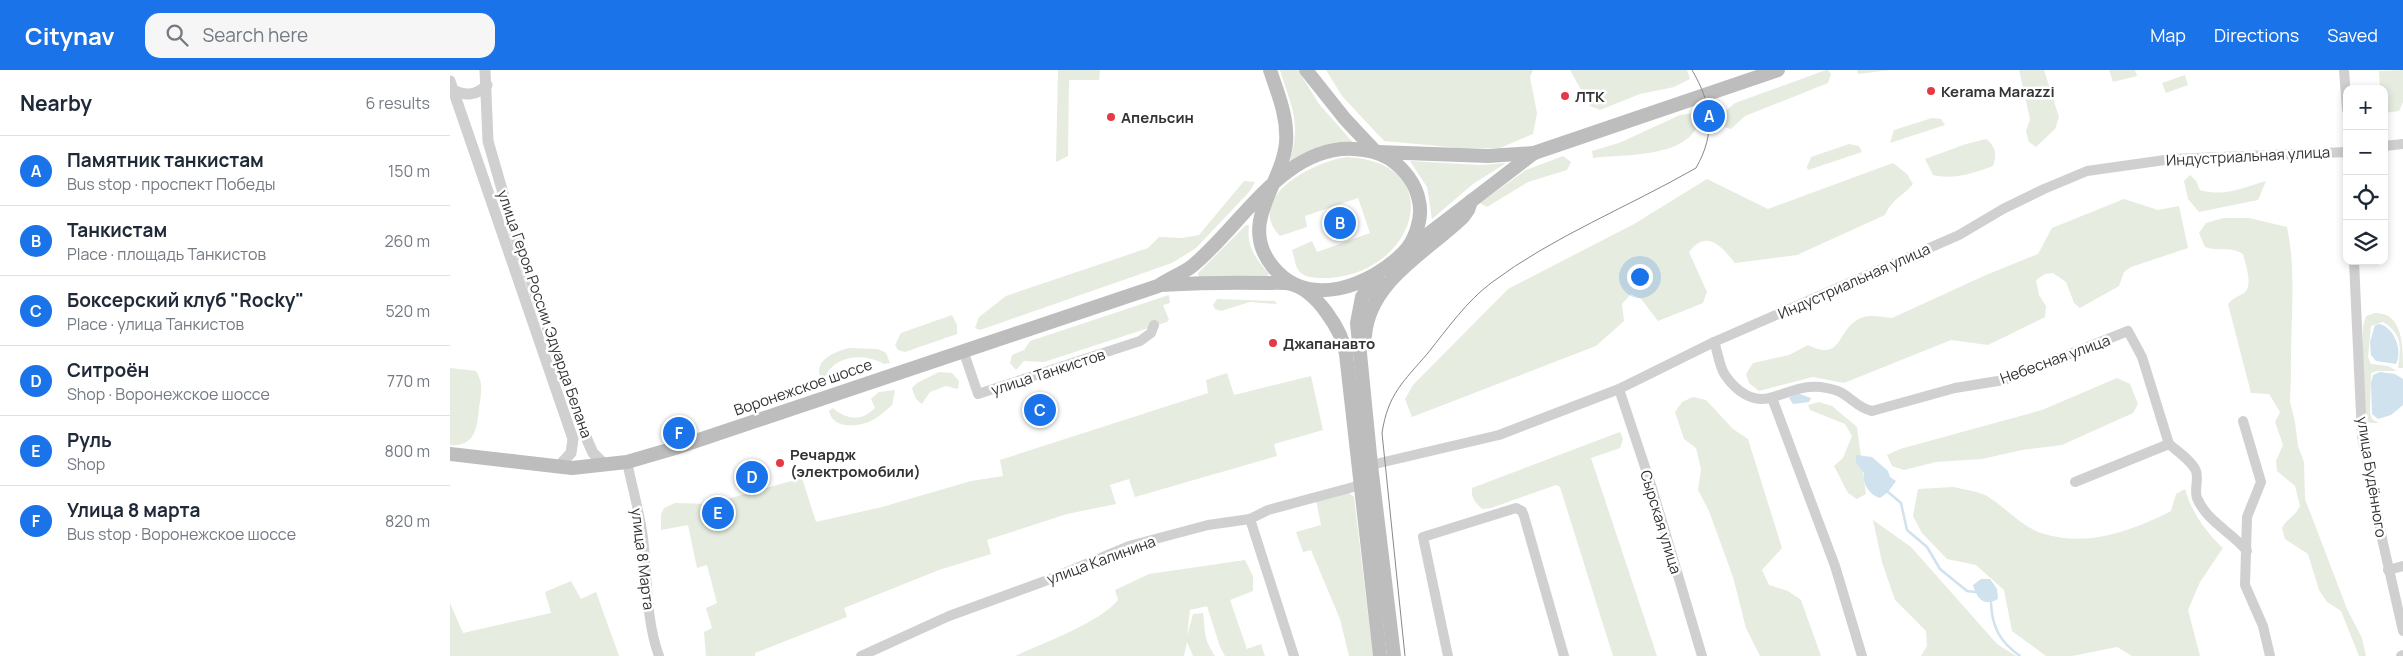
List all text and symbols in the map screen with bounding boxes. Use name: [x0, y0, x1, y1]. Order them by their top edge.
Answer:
search box: [145, 13, 495, 58]
text: Citynav: [25, 19, 115, 52]
icon: search: [163, 21, 191, 49]
text: Search here: [203, 22, 308, 48]
text: Map: [2150, 23, 2186, 47]
text: Directions: [2214, 23, 2299, 47]
text: Saved: [2327, 23, 2378, 47]
place label: Kerama Marazzi: [1941, 81, 2055, 102]
marker: Kerama Marazzi: [1925, 85, 1937, 97]
map controls: [2343, 85, 2388, 265]
button: +: [2343, 85, 2388, 130]
place label: ЛТК: [1575, 86, 1605, 107]
text: Nearby: [20, 89, 92, 117]
marker: ЛТК: [1559, 90, 1571, 102]
text: 6 results: [365, 92, 430, 114]
pin: A: [1693, 97, 1725, 135]
place label: Апельсин: [1121, 107, 1194, 128]
marker: Апельсин: [1105, 111, 1117, 123]
button: −: [2343, 130, 2388, 175]
street label: Индустриальная улица: [2165, 141, 2331, 171]
text: Памятник танкистам: [67, 147, 264, 173]
text: A: [31, 160, 41, 182]
text: 150 m: [388, 160, 430, 182]
text: Bus stop · проспект Победы: [67, 173, 275, 195]
button: locate: [2343, 175, 2388, 220]
street label: улица Героя России Эдуарда Белана: [493, 187, 597, 441]
pin: B: [1324, 204, 1356, 242]
text: Танкистам: [67, 217, 167, 243]
button: layers: [2343, 220, 2388, 265]
text: B: [31, 230, 41, 252]
text: 260 m: [384, 230, 430, 252]
street label: Индустриальная улица: [1775, 238, 1933, 324]
text: Place · площадь Танкистов: [67, 243, 266, 265]
your location: [1627, 264, 1653, 290]
text: Боксерский клуб "Rocky": [67, 287, 304, 313]
text: C: [30, 300, 42, 322]
text: 520 m: [386, 300, 430, 322]
text: Place · улица Танкистов: [67, 313, 244, 335]
street label: Небесная улица: [1997, 329, 2113, 389]
place label: Джапанавто: [1283, 333, 1375, 354]
marker: Джапанавто: [1267, 337, 1279, 349]
street label: улица Танкистов: [988, 344, 1108, 400]
street label: Воронежское шоссе: [731, 353, 875, 421]
text: Ситроён: [67, 357, 149, 383]
text: D: [30, 370, 42, 392]
text: 770 m: [387, 370, 430, 392]
text: Shop · Воронежское шоссе: [67, 383, 270, 405]
pin: C: [1024, 391, 1056, 429]
pin: F: [663, 414, 695, 452]
street label: улица Будённого: [2352, 415, 2392, 539]
text: Руль: [67, 427, 112, 453]
text: E: [31, 440, 41, 462]
text: 800 m: [384, 440, 430, 462]
place label: Речардж (электромобили): [790, 444, 921, 482]
text: Shop: [67, 453, 105, 475]
marker: Речардж (электромобили): [774, 457, 786, 469]
pin: D: [736, 458, 768, 496]
street label: Сырская улица: [1635, 468, 1687, 576]
pin: E: [702, 494, 734, 532]
text: Улица 8 марта: [67, 497, 200, 523]
street label: улица 8 Марта: [626, 507, 660, 611]
text: F: [32, 510, 40, 532]
text: 820 m: [385, 510, 430, 532]
text: Bus stop · Воронежское шоссе: [67, 523, 296, 545]
street label: улица Калинина: [1044, 531, 1158, 589]

